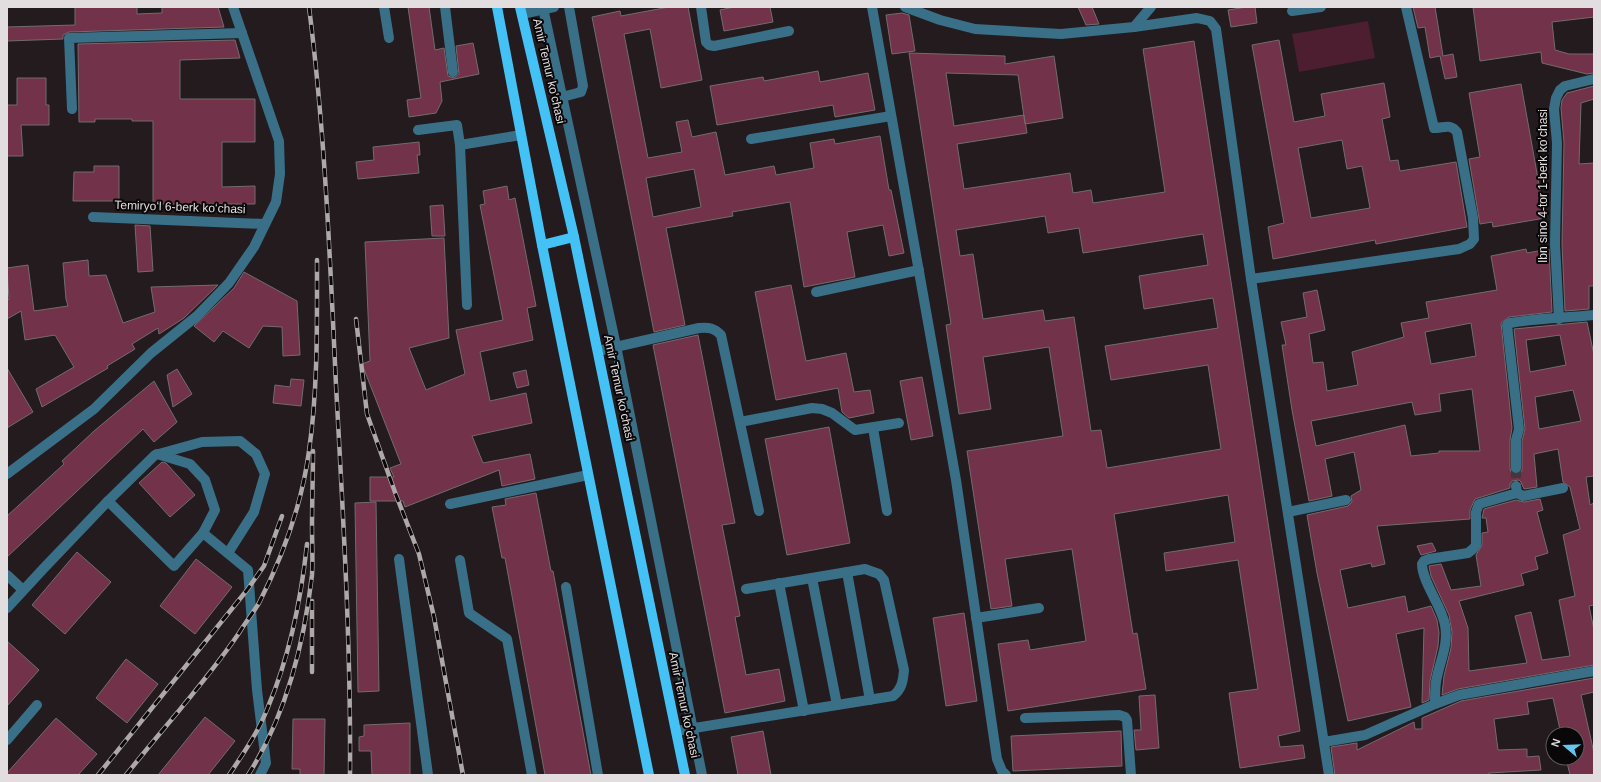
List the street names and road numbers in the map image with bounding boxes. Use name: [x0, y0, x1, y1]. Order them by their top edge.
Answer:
street label: Amir Temur koʻchasi: [530, 17, 568, 125]
street label: Ibn sino 4-tor 1-berk koʼchasi: [1536, 109, 1550, 263]
street label: Temiryoʻl 6-berk koʻchasi: [114, 198, 246, 216]
street label: Amir Temur koʻchasi: [601, 334, 637, 442]
street label: Amir Temur koʻchasi: [666, 651, 702, 759]

